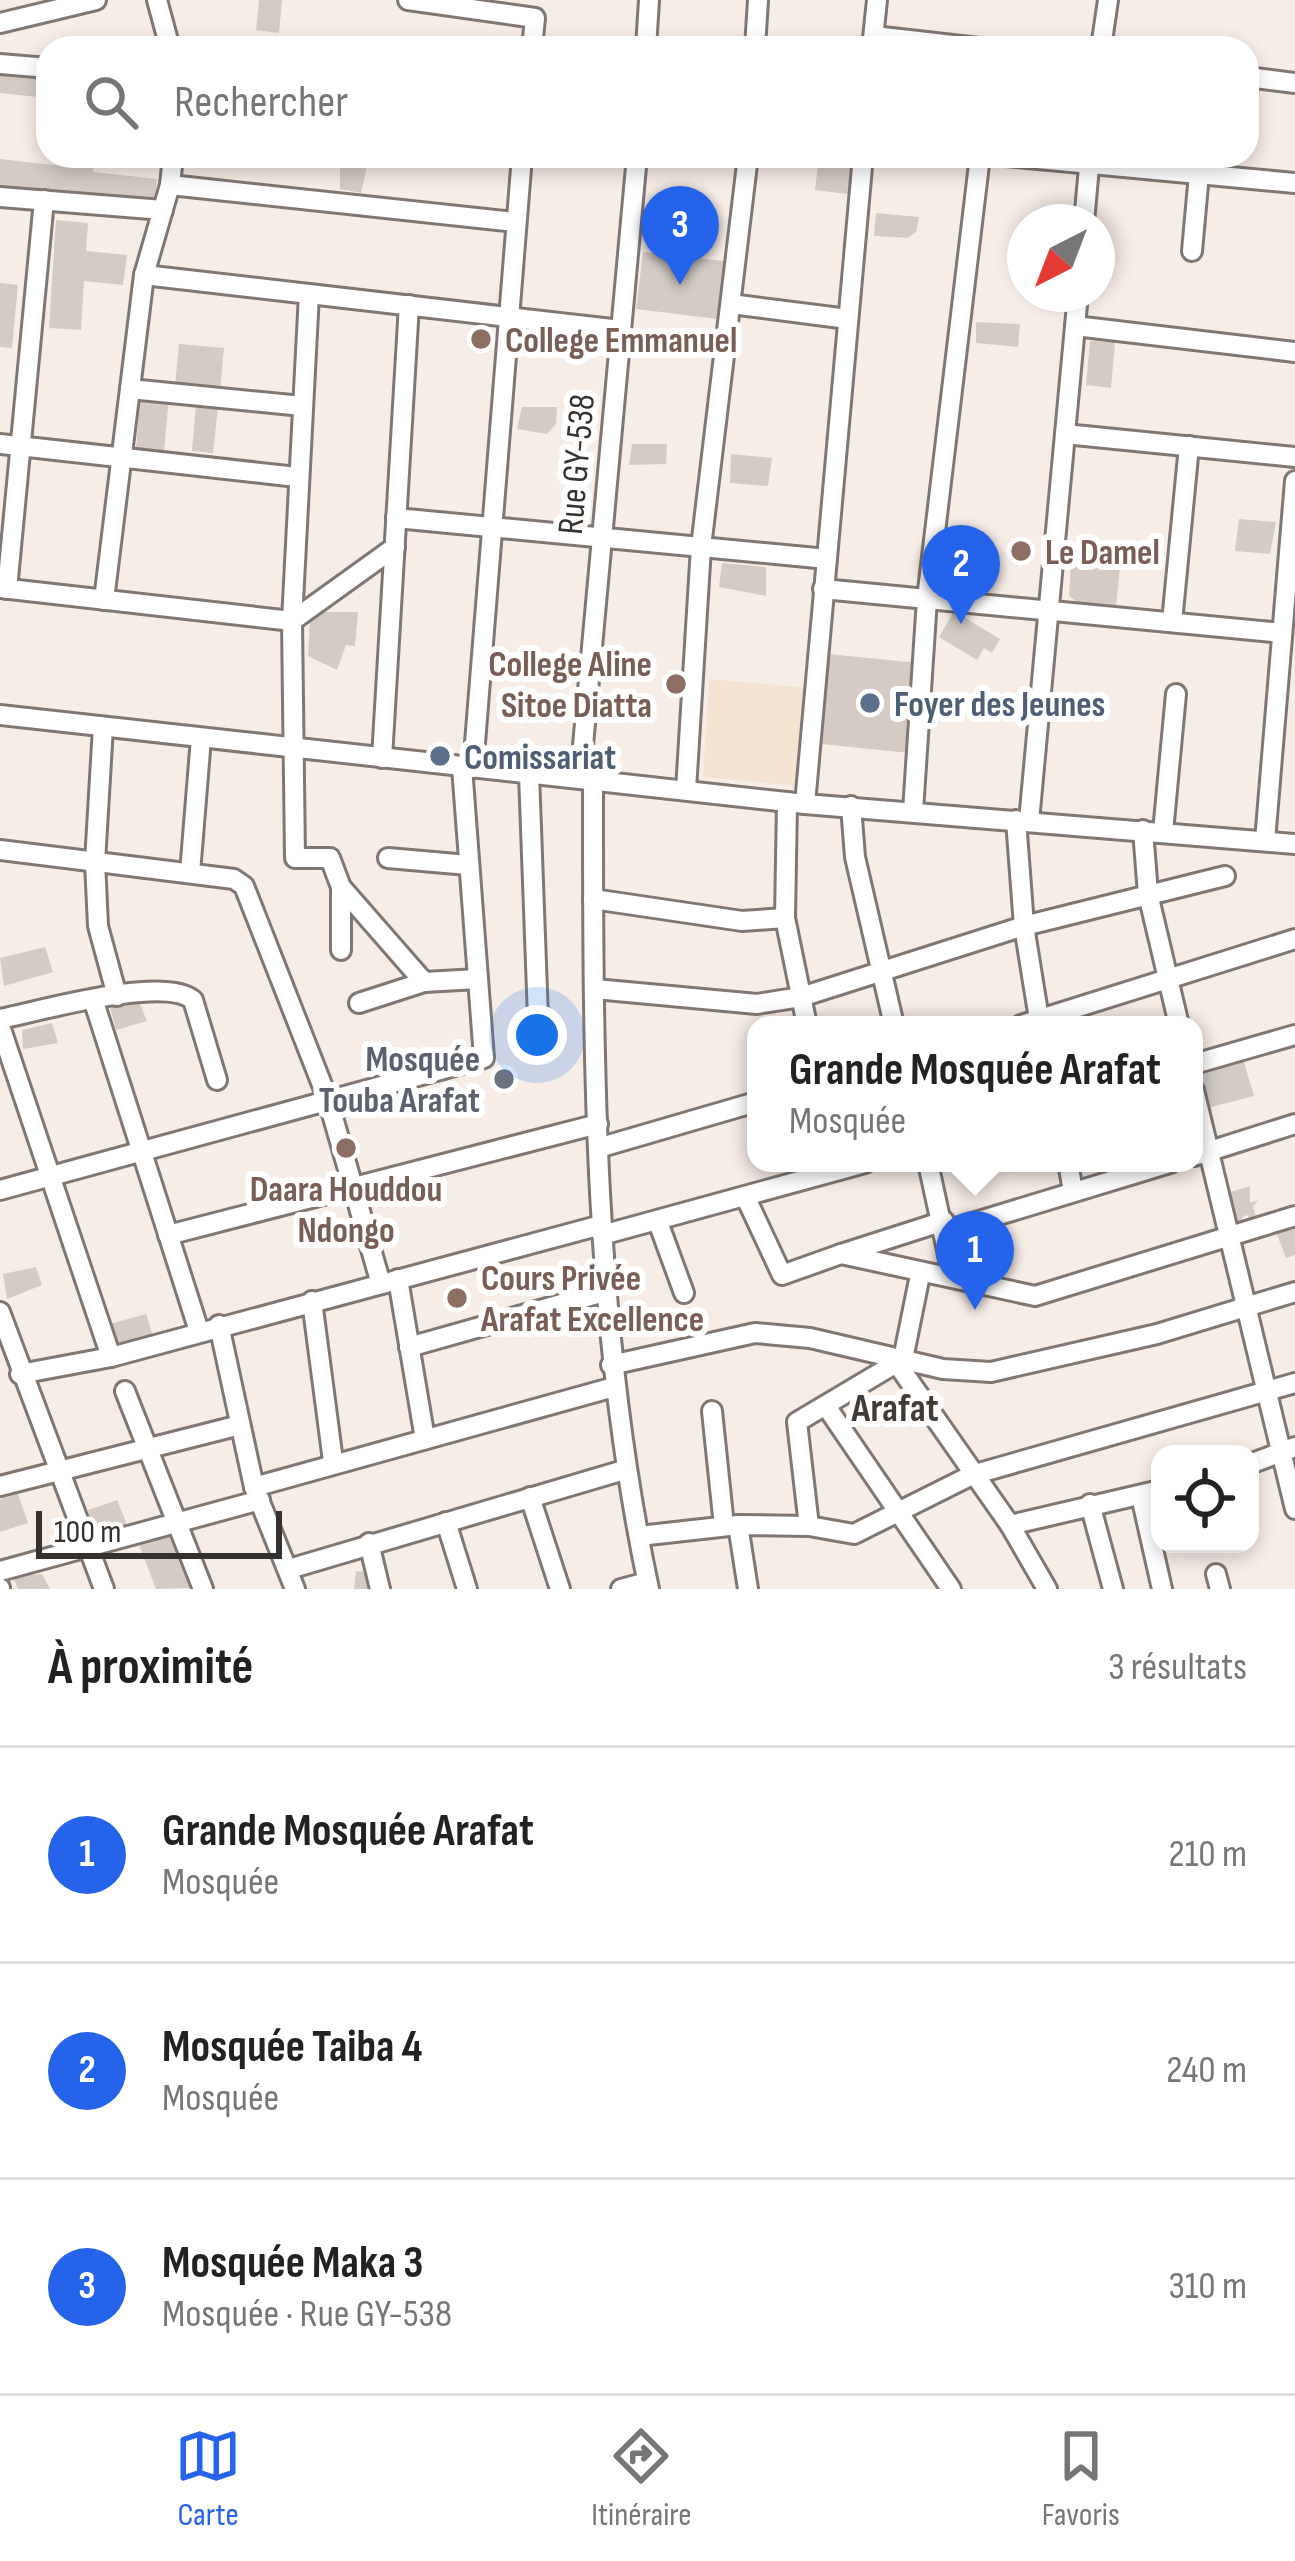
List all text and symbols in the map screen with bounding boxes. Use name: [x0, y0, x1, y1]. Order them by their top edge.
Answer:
search box: [36, 36, 1259, 168]
icon: search: [78, 69, 144, 135]
text: Rechercher: [174, 75, 348, 130]
pin: 3: [641, 186, 719, 285]
north arrow: [1007, 204, 1115, 312]
place label: College Emmanuel: [505, 320, 737, 363]
marker: College Emmanuel: [468, 326, 494, 352]
street label: Rue GY-538: [550, 392, 605, 536]
pin: 2: [922, 525, 1000, 624]
place label: Le Damel: [1045, 532, 1160, 575]
marker: Le Damel: [1008, 538, 1034, 564]
place label: College Aline Sitoe Diatta: [488, 644, 652, 728]
marker: College Aline Sitoe Diatta: [663, 671, 689, 697]
place label: Foyer des Jeunes: [894, 684, 1105, 727]
marker: Foyer des Jeunes: [857, 690, 883, 716]
place label: Comissariat: [464, 737, 616, 780]
marker: Comissariat: [427, 743, 453, 769]
your location: [507, 1005, 567, 1065]
popup: [747, 1016, 1203, 1172]
place label: Mosquée Touba Arafat: [319, 1039, 480, 1123]
text: Grande Mosquée Arafat: [789, 1043, 1161, 1098]
marker: Mosquée Touba Arafat: [491, 1066, 517, 1092]
text: Mosquée: [789, 1098, 906, 1145]
marker: Daara Houddou Ndongo: [333, 1135, 359, 1161]
place label: Daara Houddou Ndongo: [250, 1169, 442, 1253]
pin: 1: [936, 1211, 1014, 1310]
place label: Cours Privée Arafat Excellence: [480, 1258, 704, 1342]
marker: Cours Privée Arafat Excellence: [444, 1285, 470, 1311]
district label: Arafat: [850, 1386, 939, 1433]
map controls: [1151, 1445, 1259, 1553]
button: locate: [1151, 1445, 1259, 1553]
scale bar: [36, 1505, 282, 1558]
text: 100 m: [54, 1512, 121, 1552]
text: À proximité: [48, 1637, 253, 1698]
text: 3 résultats: [1108, 1644, 1247, 1691]
text: Grande Mosquée Arafat: [162, 1804, 534, 1859]
text: 1: [79, 1831, 95, 1878]
text: 210 m: [1169, 1831, 1247, 1878]
text: Mosquée: [162, 1859, 279, 1906]
text: Mosquée Taiba 4: [162, 2020, 422, 2075]
text: 2: [78, 2047, 96, 2094]
text: 240 m: [1166, 2047, 1247, 2094]
text: Mosquée: [162, 2075, 279, 2122]
text: Mosquée Maka 3: [162, 2236, 423, 2291]
text: 3: [78, 2263, 96, 2310]
text: 310 m: [1168, 2263, 1247, 2310]
text: Mosquée · Rue GY-538: [162, 2291, 452, 2338]
tab: Carte: [175, 2423, 241, 2535]
tab: Itinéraire: [591, 2423, 692, 2535]
tab: Favoris: [1042, 2423, 1120, 2535]

